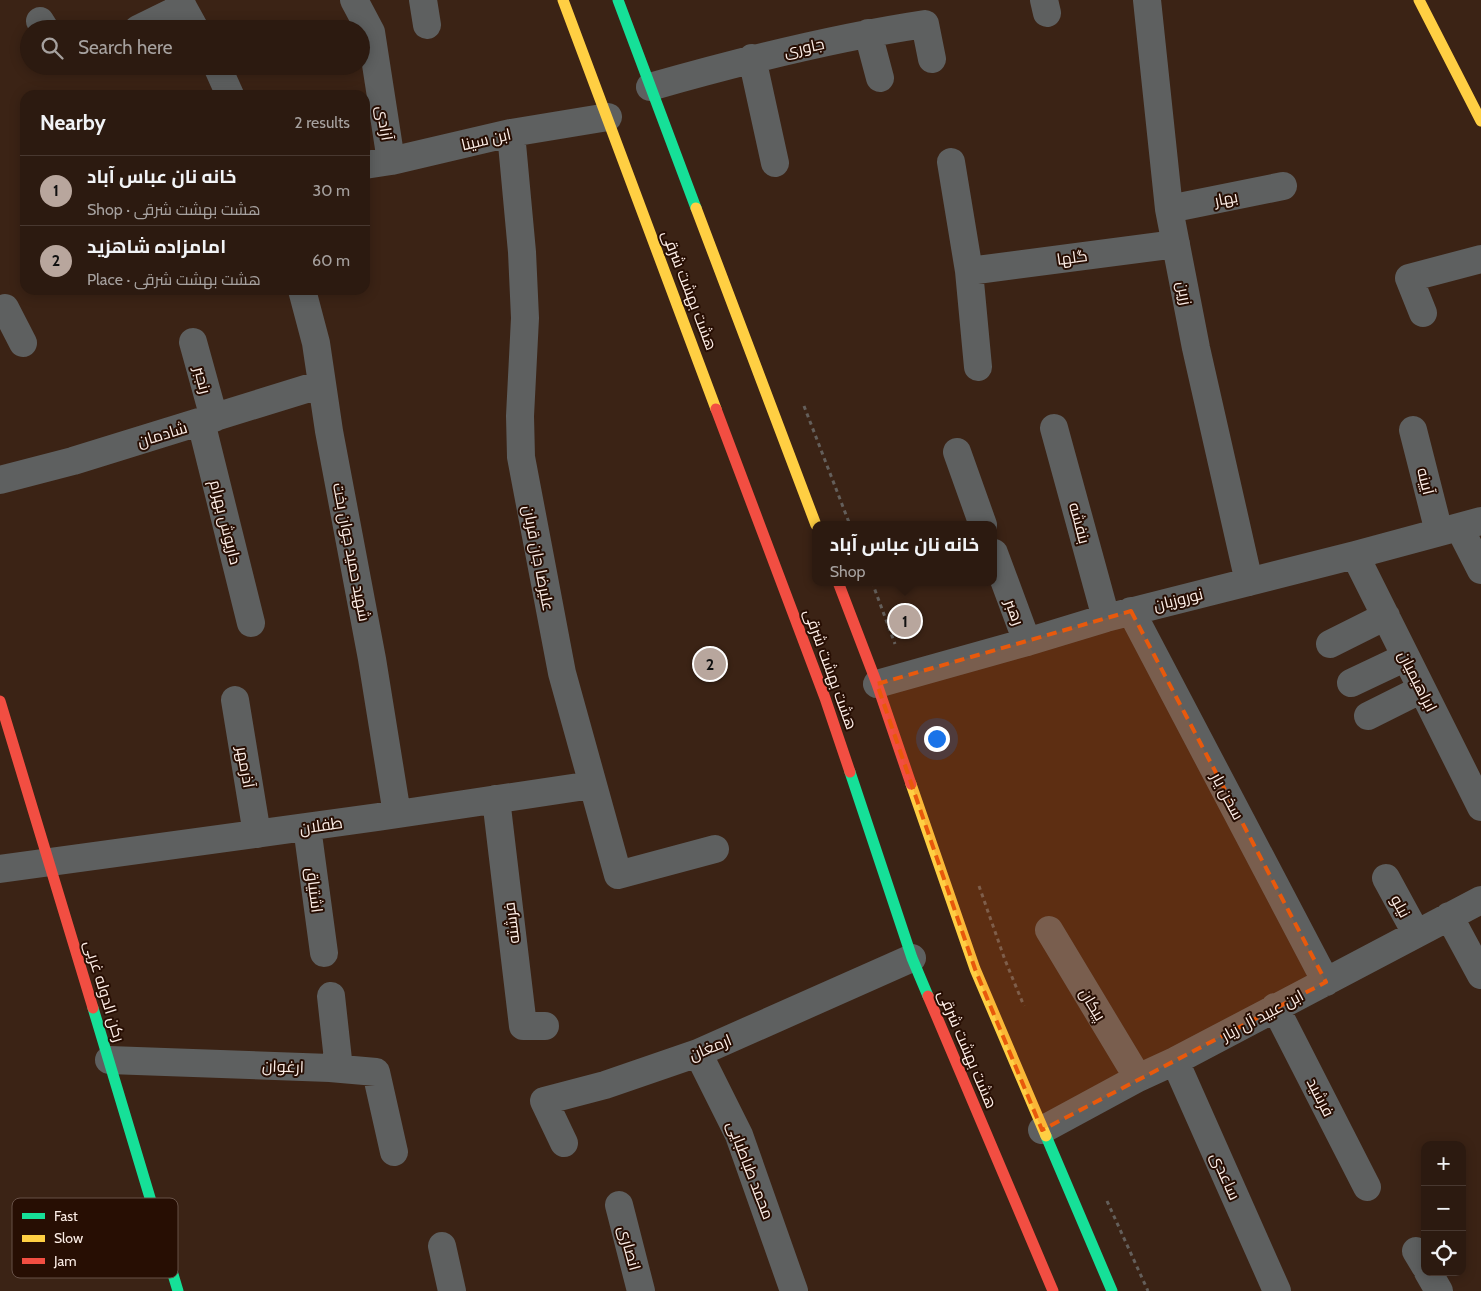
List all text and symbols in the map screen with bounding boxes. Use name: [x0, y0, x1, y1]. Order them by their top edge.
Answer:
search box: [20, 20, 370, 75]
icon: search: [38, 34, 66, 62]
street label: جاوری: [782, 34, 826, 62]
text: Search here: [78, 36, 172, 59]
street label: آزادی: [371, 104, 397, 143]
text: Nearby: [40, 110, 106, 135]
text: 2 results: [294, 113, 350, 132]
street label: ابن سینا: [459, 125, 513, 155]
text: خانه نان عباس آباد: [87, 165, 237, 188]
text: 1: [53, 181, 59, 200]
text: 30 m: [313, 181, 350, 200]
street label: بهار: [1212, 187, 1240, 211]
text: Shop · هشت بهشت شرقی: [87, 200, 261, 219]
street label: هشت بهشت شرقی: [657, 228, 721, 353]
text: امامزاده شاهزید: [87, 235, 226, 258]
street label: گلها: [1055, 246, 1089, 270]
text: 2: [52, 251, 60, 270]
text: 60 m: [312, 251, 350, 270]
text: Place · هشت بهشت شرقی: [87, 270, 261, 289]
street label: زرین: [1172, 280, 1196, 307]
street label: رنجبر: [190, 363, 215, 396]
street label: شادمان: [135, 418, 190, 452]
street label: آیینه: [1413, 466, 1438, 497]
street label: داریوش بهرام: [204, 478, 245, 567]
street label: شهید حمید جوان بخت: [328, 481, 374, 623]
street label: بنفشه: [1065, 500, 1094, 546]
street label: علیرضا جان قربان: [518, 504, 558, 613]
popup: [812, 521, 997, 586]
text: خانه نان عباس آباد: [830, 533, 979, 556]
text: Shop: [830, 562, 865, 581]
street label: نوروزیان: [1151, 584, 1205, 616]
street label: رهبر: [1001, 596, 1028, 628]
pin: 1: [889, 602, 921, 640]
street label: هشت بهشت شرقی: [799, 606, 861, 732]
pin: 2: [694, 645, 726, 683]
street label: ابراهیمیان: [1393, 648, 1441, 715]
your location: [924, 726, 950, 752]
street label: آذرمهر: [231, 744, 259, 790]
street label: سخن یار: [1206, 768, 1248, 824]
street label: طفلان: [298, 813, 344, 839]
street label: اشتیاق: [301, 866, 327, 914]
street label: نیلو: [1387, 892, 1414, 921]
street label: فرشته: [500, 901, 523, 945]
street label: رکن الدوله غربی: [79, 938, 129, 1044]
street label: پیکان: [1074, 984, 1110, 1026]
street label: ابن عبید آل زیار: [1217, 986, 1307, 1046]
street label: هشت بهشت شرقی: [933, 987, 1001, 1112]
street label: ارمغان: [686, 1030, 735, 1066]
street label: ارغوان: [262, 1056, 304, 1078]
street label: فرشید: [1303, 1075, 1338, 1120]
street label: محمد طباطبایی: [722, 1118, 778, 1222]
map controls: [1421, 1141, 1466, 1276]
button: +: [1421, 1141, 1466, 1186]
street label: ساعدی: [1206, 1149, 1244, 1203]
button: −: [1421, 1186, 1466, 1231]
legend: [12, 1198, 178, 1278]
text: Fast: [54, 1207, 78, 1225]
street label: انصاری: [613, 1224, 645, 1273]
text: Slow: [54, 1229, 83, 1247]
button: locate: [1421, 1231, 1466, 1276]
text: Jam: [53, 1252, 76, 1270]

